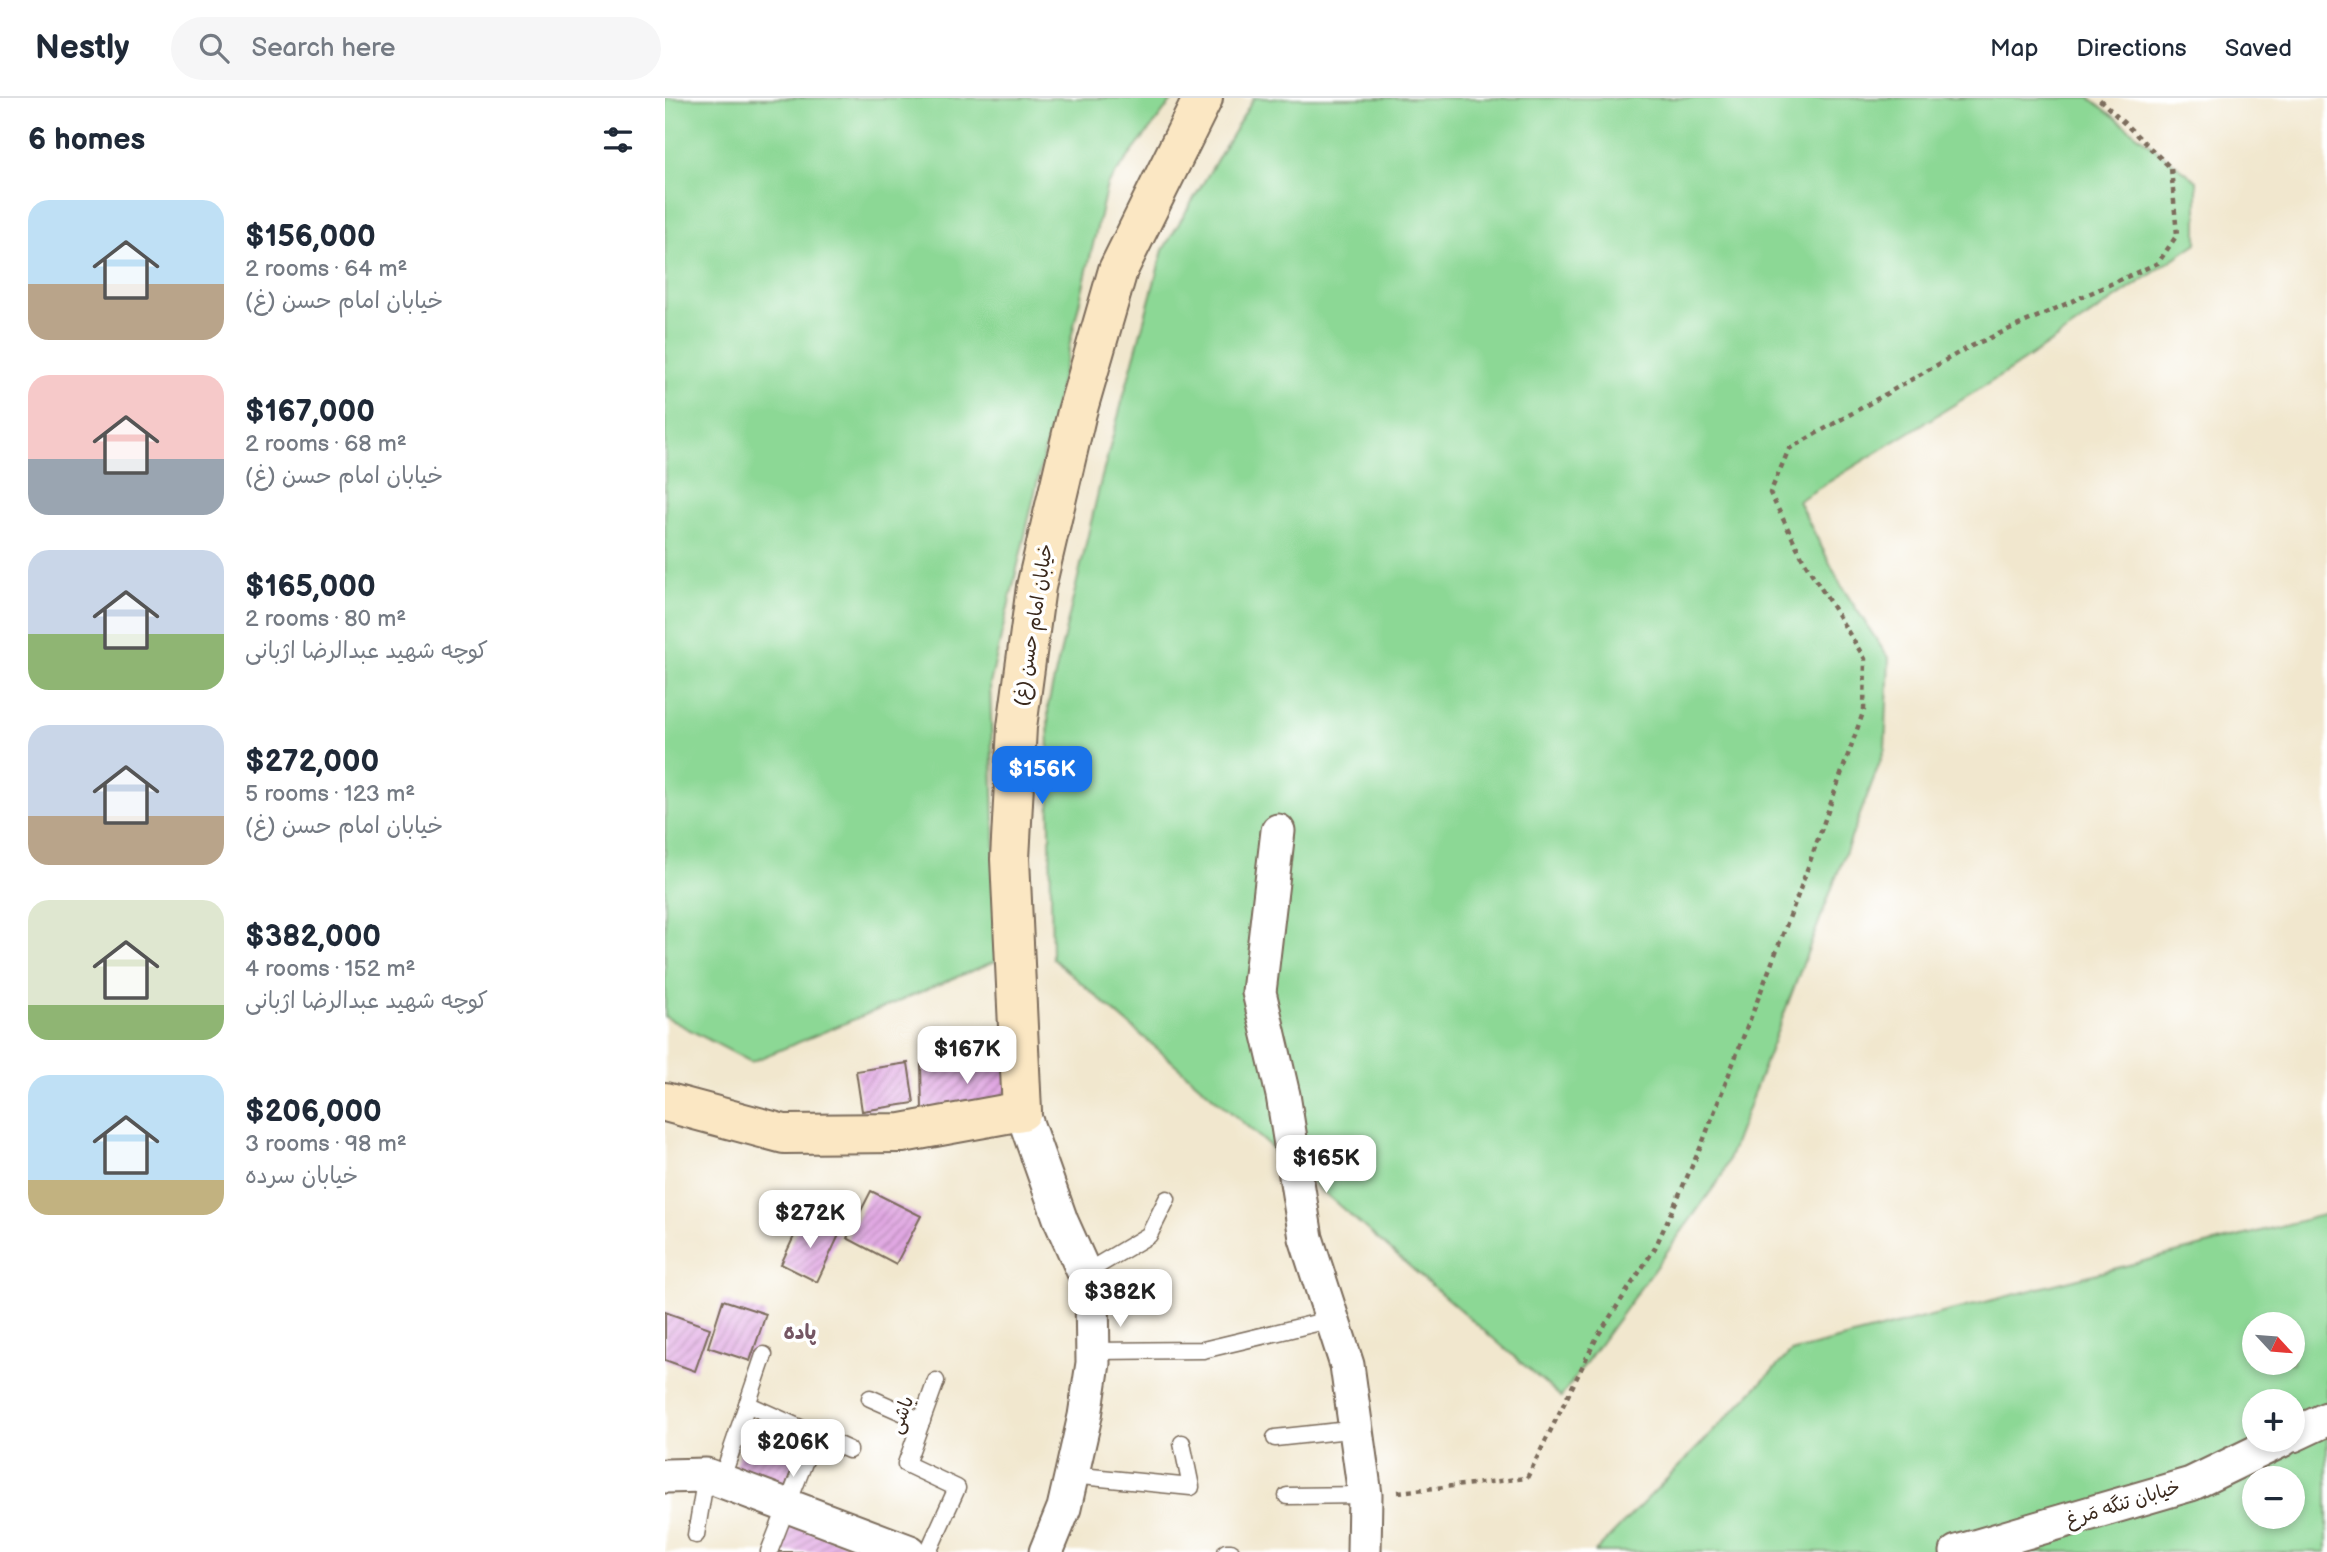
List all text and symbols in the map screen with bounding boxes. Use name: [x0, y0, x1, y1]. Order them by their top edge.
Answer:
search box: [171, 17, 661, 80]
text: Nestly: [35, 28, 129, 68]
icon: search: [195, 29, 233, 67]
text: Search here: [251, 33, 395, 64]
text: Map: [1990, 34, 2038, 63]
text: Directions: [2076, 34, 2187, 63]
text: Saved: [2225, 34, 2292, 63]
icon: filters: [599, 121, 637, 159]
text: 6 homes: [28, 122, 145, 158]
text: $156,000: [245, 219, 376, 255]
icon: home: [84, 228, 168, 312]
text: 2 rooms · 64 m²: [245, 255, 407, 283]
text: خیابان امام حسن (غ): [245, 287, 443, 315]
text: $167,000: [245, 394, 375, 430]
icon: home: [84, 403, 168, 487]
text: 2 rooms · 68 m²: [245, 430, 407, 458]
text: خیابان امام حسن (غ): [245, 462, 443, 490]
street label: خیابان امام حسن (غ): [1010, 542, 1060, 708]
text: $165,000: [245, 569, 376, 605]
icon: home: [84, 578, 168, 662]
text: 2 rooms · 80 m²: [245, 605, 406, 633]
text: کوچه شهید عبدالرضا اژبانی: [245, 637, 488, 665]
text: $272,000: [245, 744, 379, 780]
pin: $156K: [993, 746, 1091, 806]
icon: home: [84, 753, 168, 837]
text: $156K: [1008, 755, 1076, 783]
text: 5 rooms · 123 m²: [245, 780, 415, 808]
text: خیابان امام حسن (غ): [245, 812, 443, 840]
text: $382,000: [245, 919, 381, 955]
icon: home: [84, 928, 168, 1012]
text: 4 rooms · 152 m²: [245, 955, 415, 983]
text: کوچه شهید عبدالرضا اژبانی: [245, 987, 488, 1015]
pin: $167K: [918, 1026, 1016, 1086]
text: $167K: [933, 1035, 1001, 1063]
text: $206,000: [245, 1094, 382, 1130]
icon: home: [84, 1103, 168, 1187]
text: 3 rooms · 98 m²: [245, 1130, 407, 1158]
pin: $165K: [1277, 1136, 1375, 1195]
text: $165K: [1292, 1144, 1360, 1172]
text: خیابان سرده: [245, 1162, 358, 1190]
pin: $272K: [761, 1190, 859, 1250]
text: $272K: [775, 1199, 845, 1227]
pin: $382K: [1071, 1270, 1169, 1329]
text: $382K: [1084, 1278, 1156, 1306]
north arrow: [2242, 1312, 2305, 1376]
map controls: [2242, 1312, 2305, 1529]
district label: پاده: [784, 1320, 816, 1345]
button: +: [2242, 1389, 2305, 1452]
street label: باشی: [885, 1393, 919, 1437]
pin: $206K: [744, 1420, 842, 1479]
text: $206K: [757, 1428, 829, 1456]
button: −: [2242, 1466, 2305, 1529]
street label: خیابان تنگه مَرغ: [2063, 1476, 2183, 1533]

